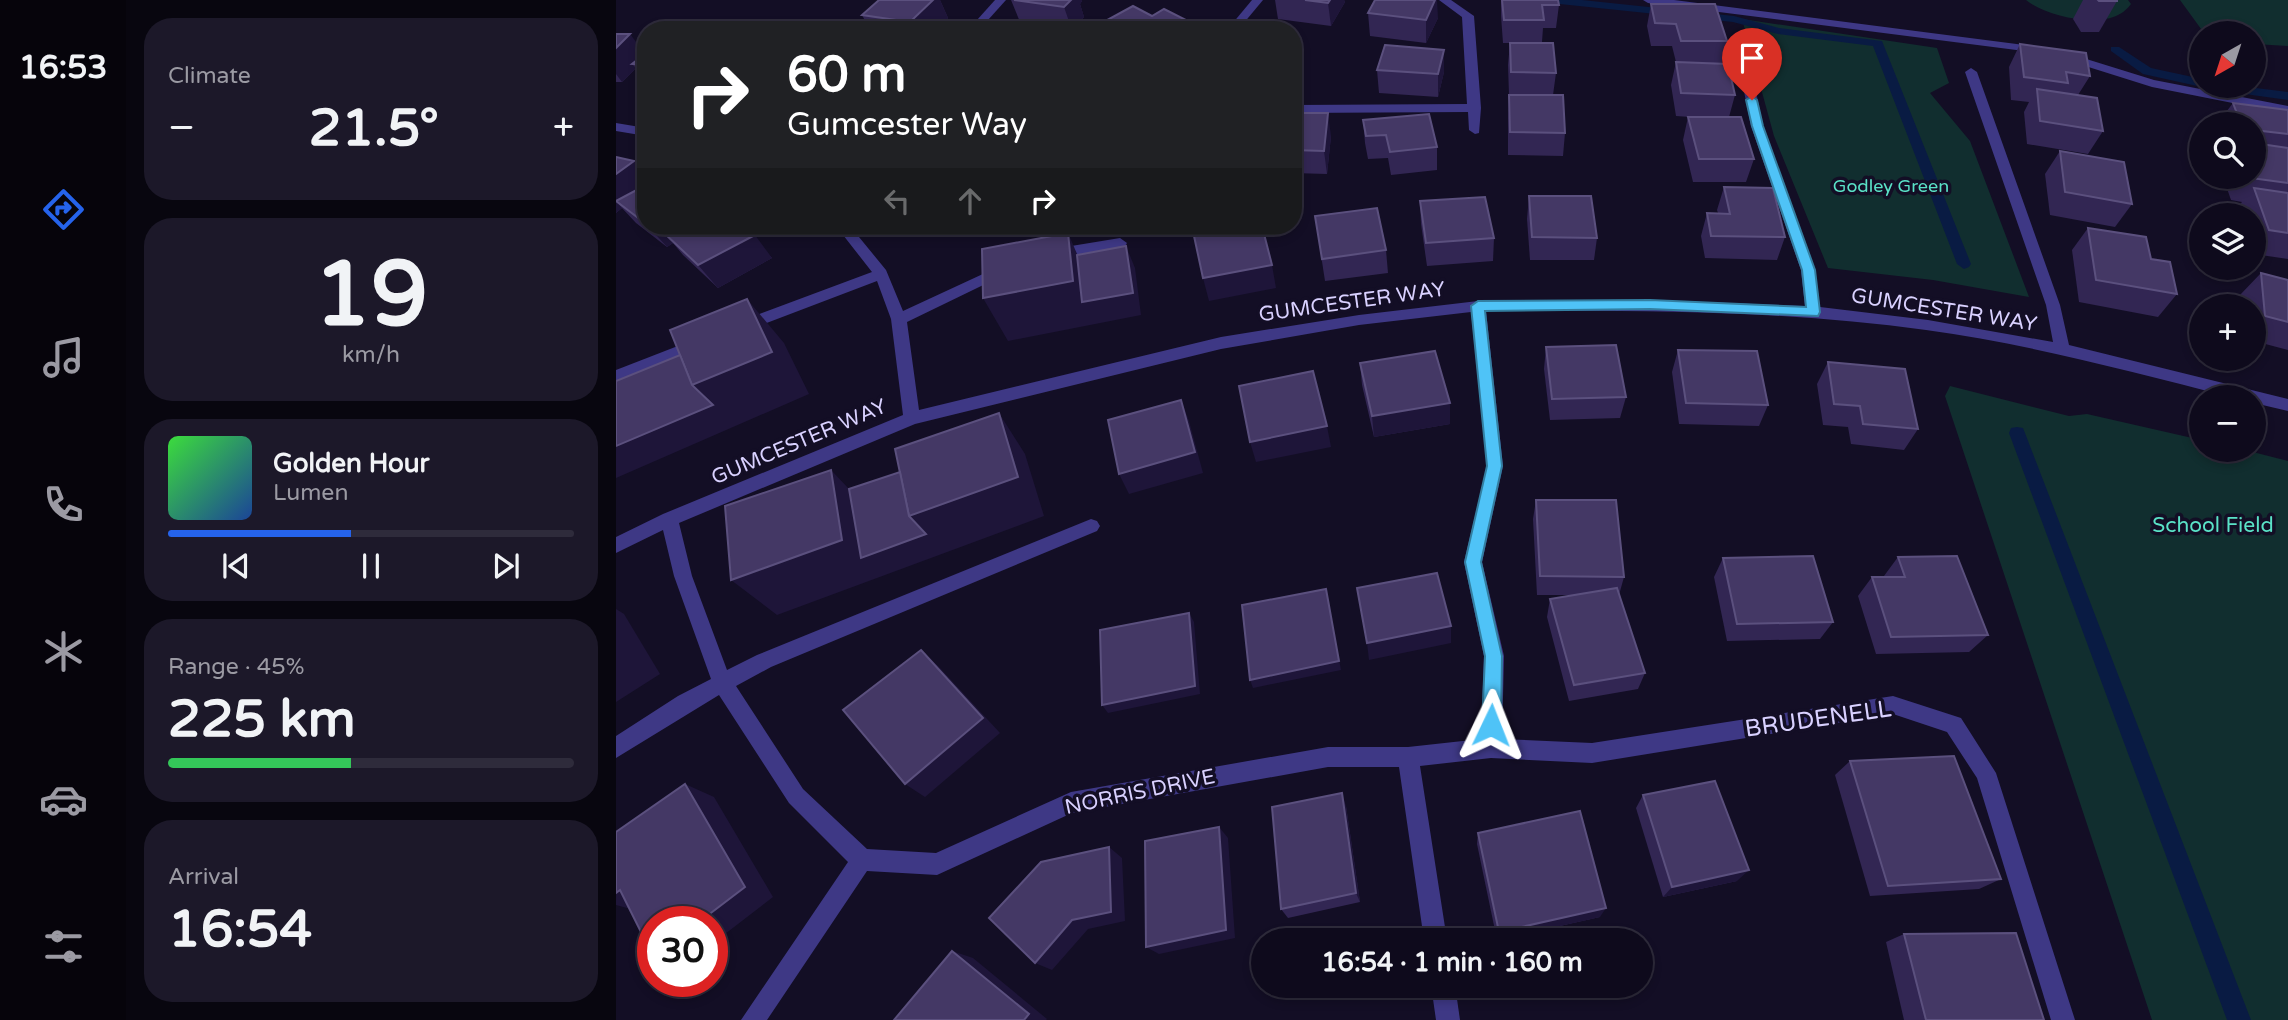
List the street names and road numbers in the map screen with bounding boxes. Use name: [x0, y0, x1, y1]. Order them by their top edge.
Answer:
street label: GUMCESTER WAY: [1257, 277, 1447, 327]
street label: GUMCESTER WAY: [1849, 283, 2039, 337]
street label: GUMCESTER WAY: [708, 394, 890, 490]
street label: BRUDENELL: [1743, 694, 1893, 744]
street label: NORRIS DRIVE: [1063, 764, 1217, 820]

